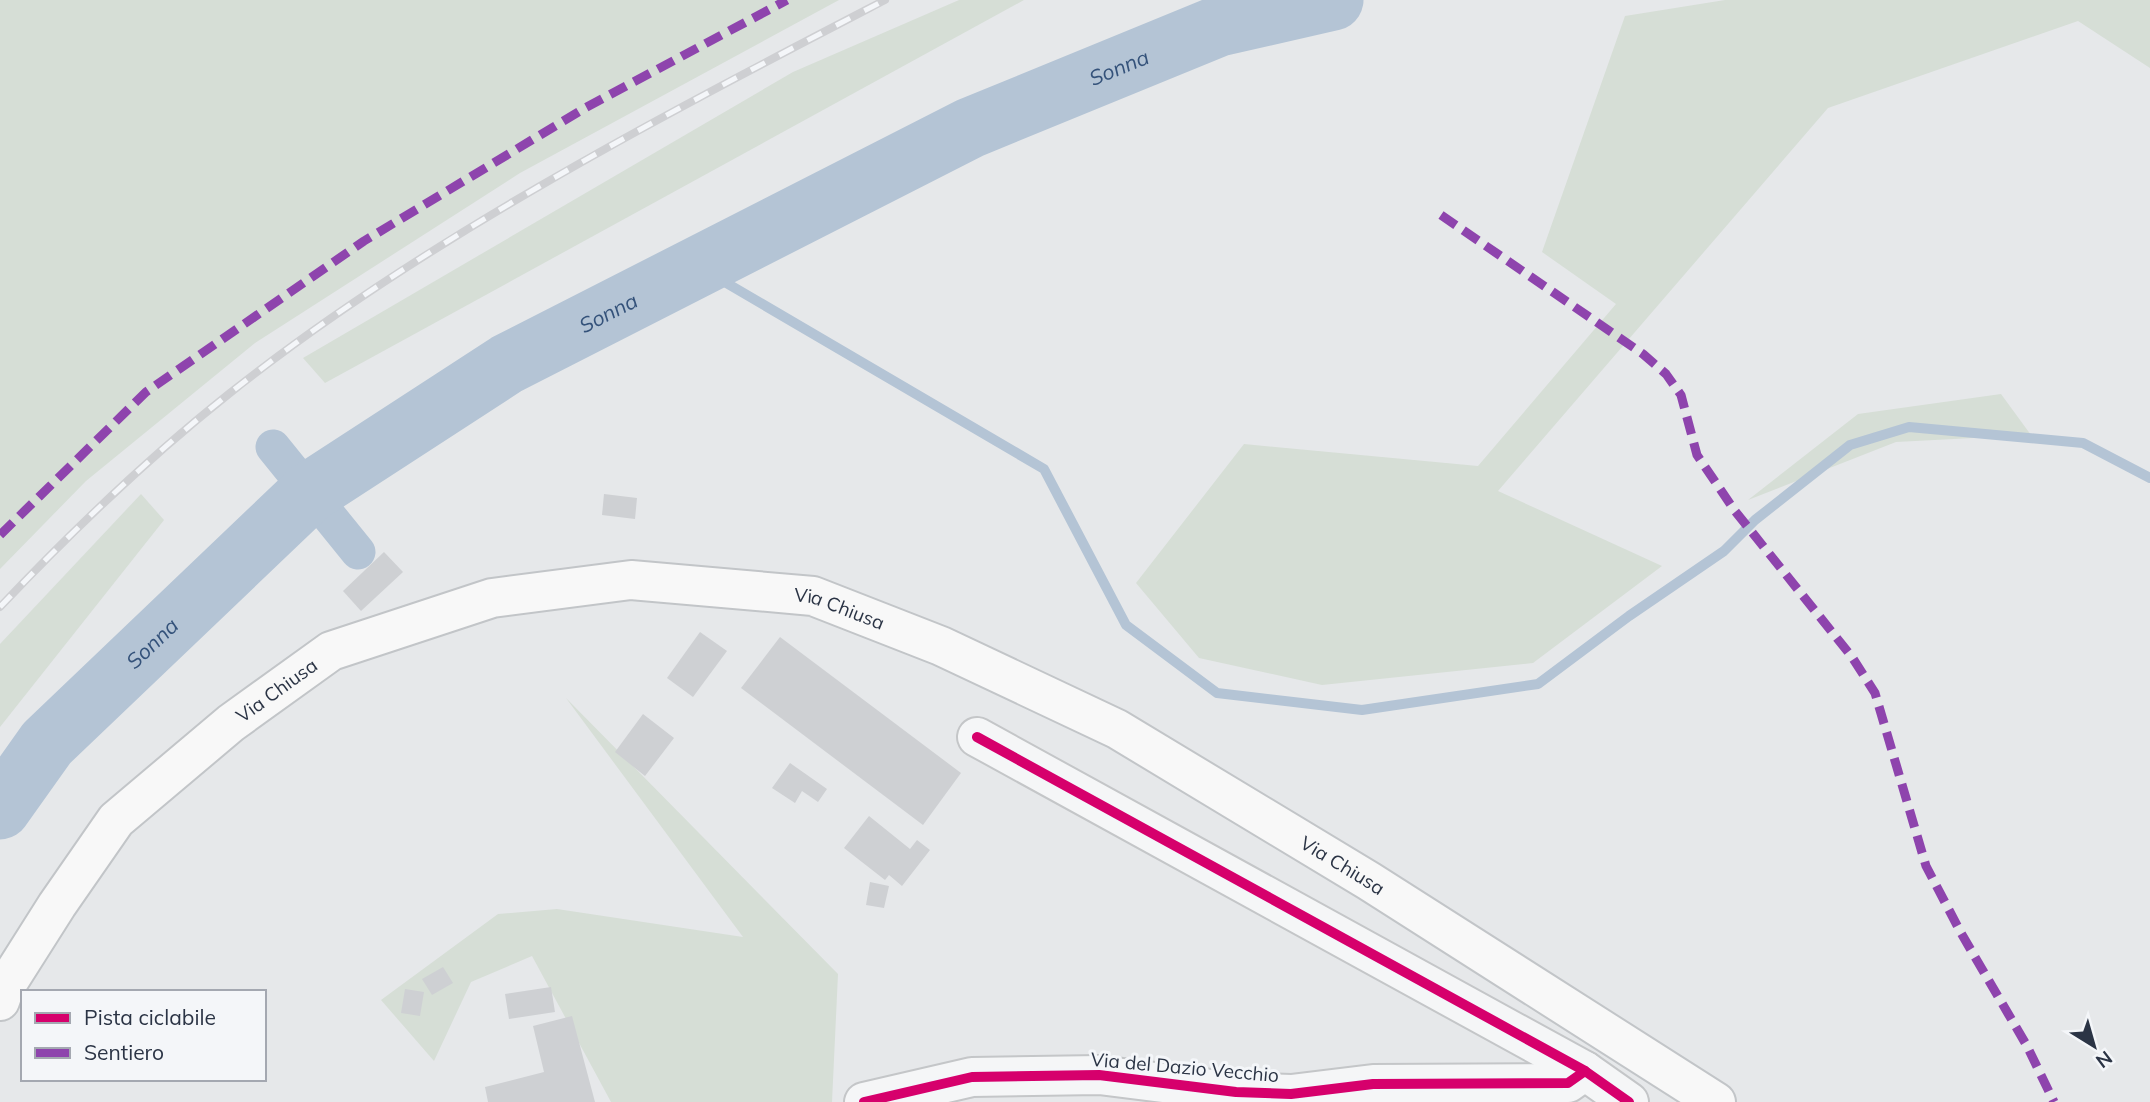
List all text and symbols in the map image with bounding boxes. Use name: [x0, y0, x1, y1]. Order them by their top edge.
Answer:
water label: Sonna: [1085, 43, 1153, 91]
water label: Sonna: [574, 287, 642, 338]
street label: Via Chiusa: [793, 582, 888, 635]
water label: Sonna: [120, 612, 183, 674]
street label: Via Chiusa: [231, 653, 322, 728]
street label: Via Chiusa: [1296, 830, 1389, 900]
legend: [21, 990, 266, 1081]
text: Pista ciclabile: [84, 1004, 216, 1030]
north arrow: [2059, 1011, 2129, 1081]
text: Sentiero: [84, 1039, 164, 1065]
text: N: [2091, 1046, 2117, 1073]
street label: Via del Dazio Vecchio: [1090, 1047, 1280, 1087]

